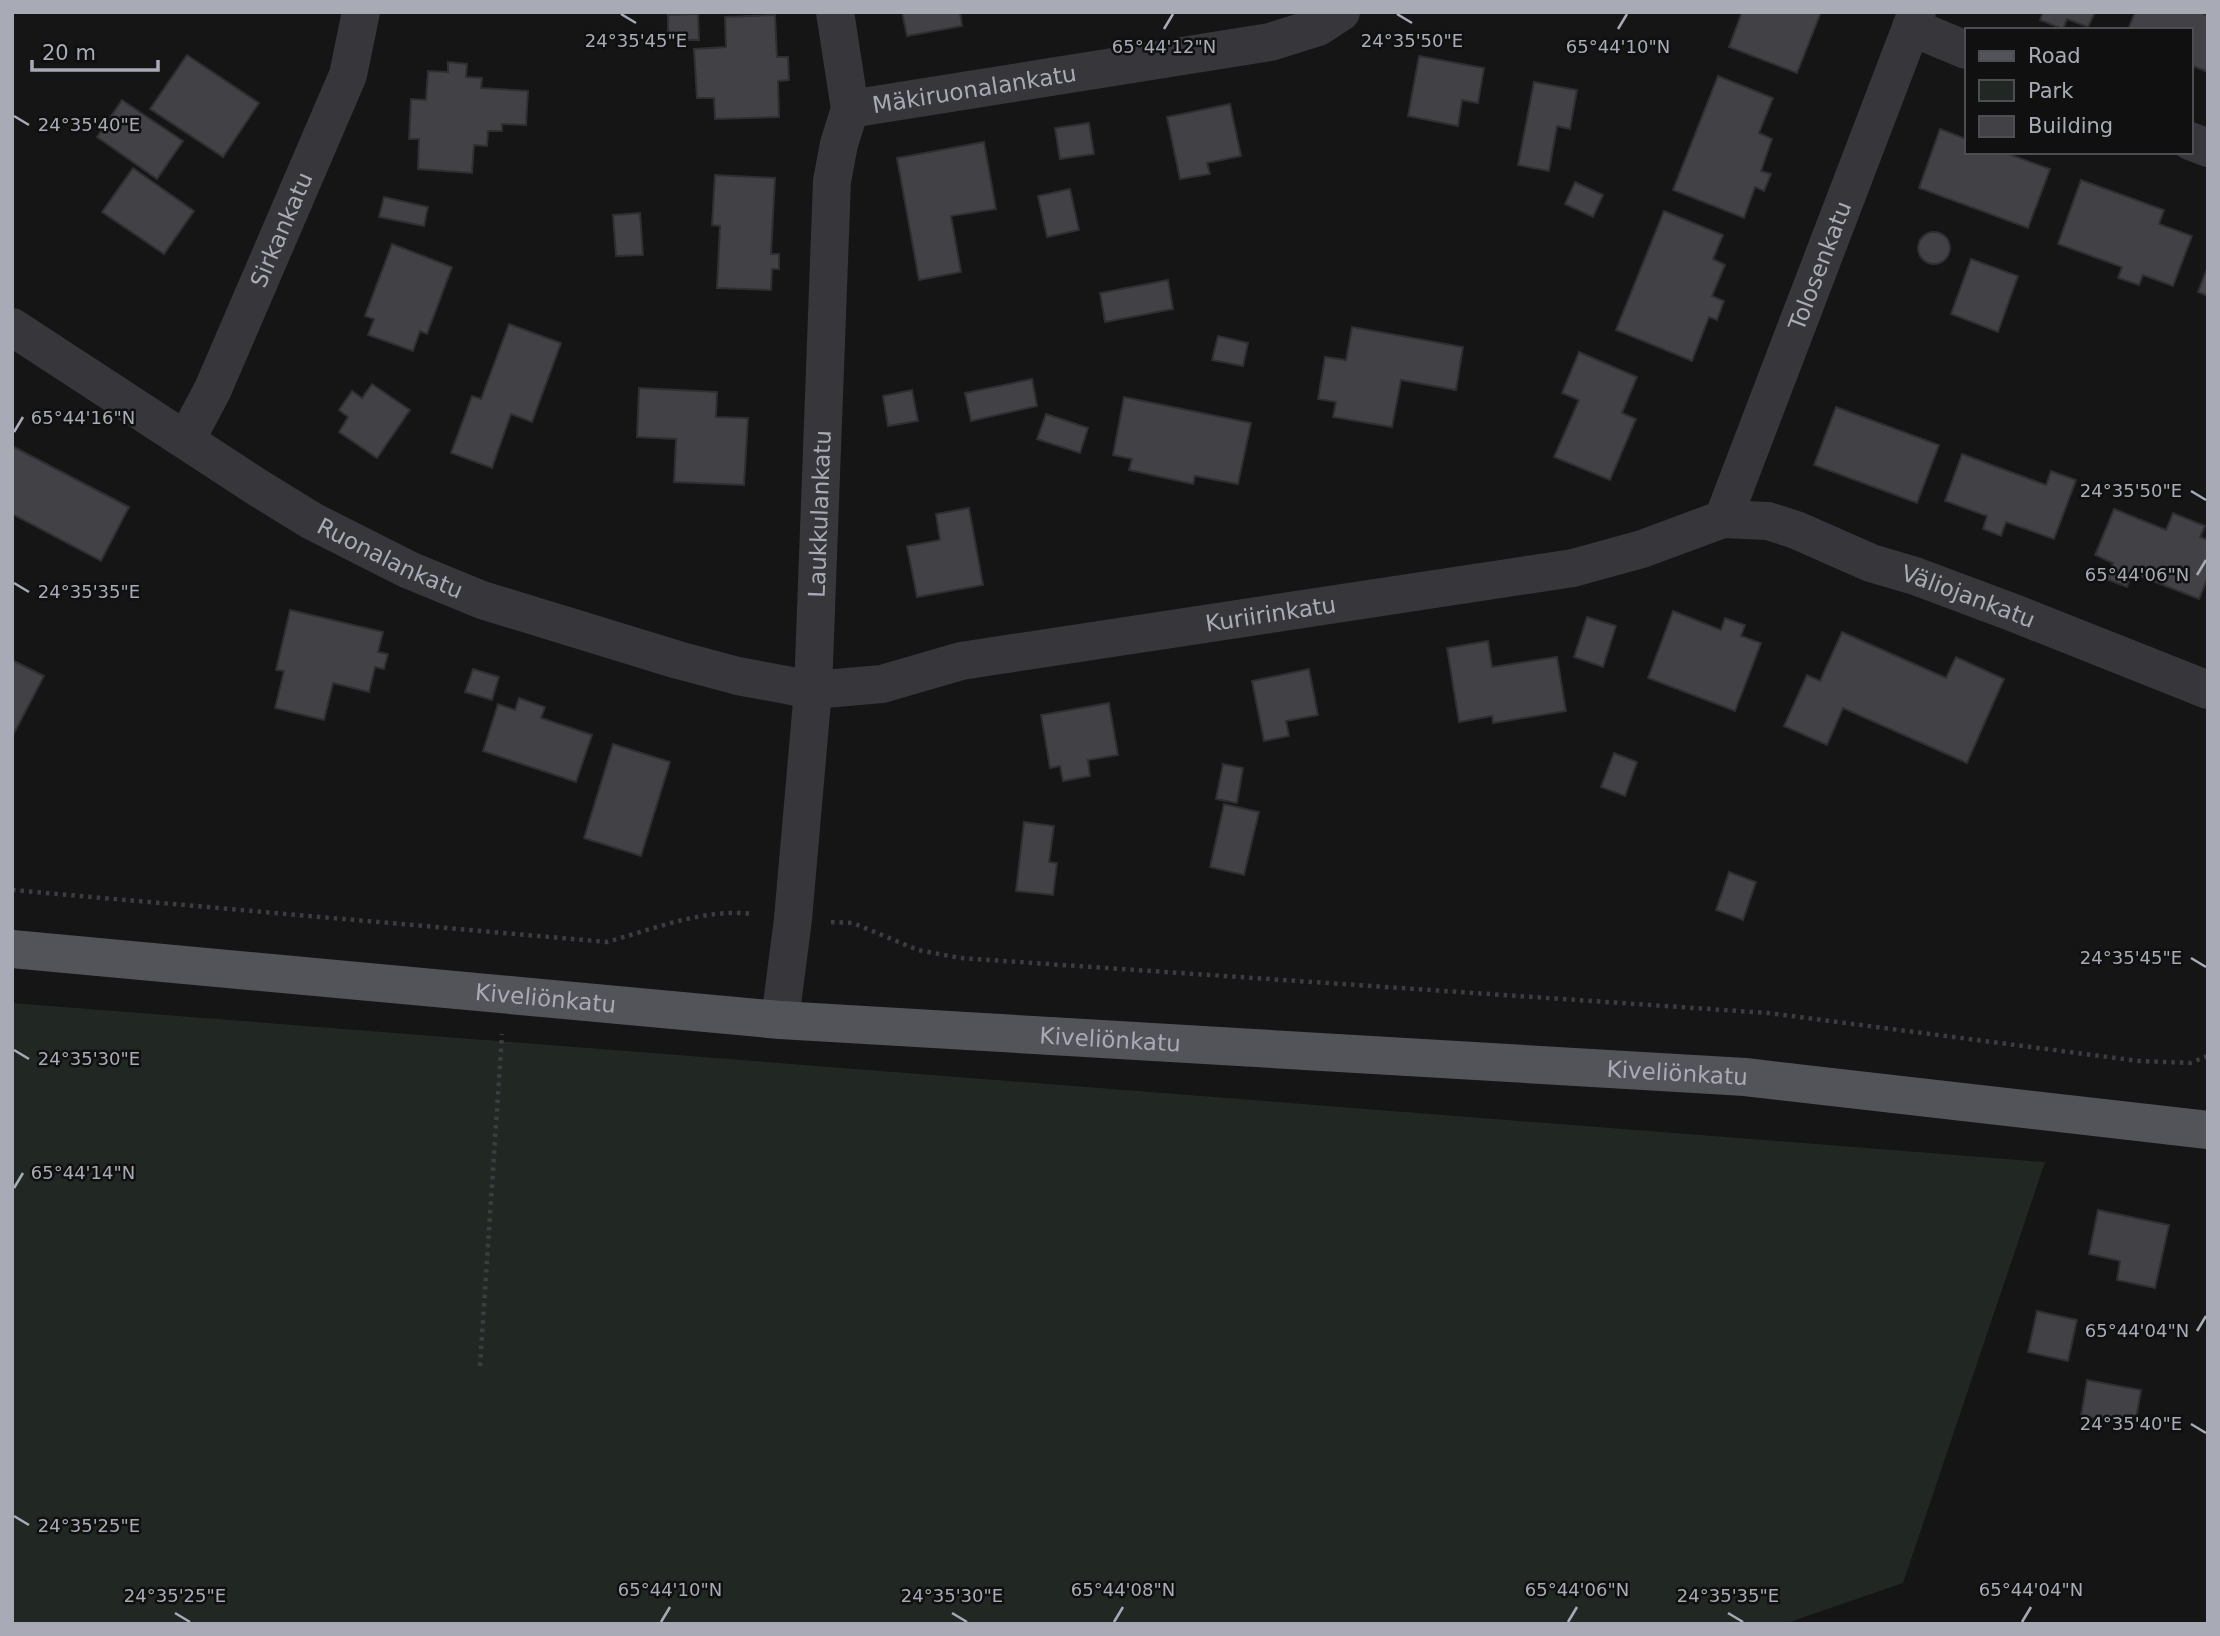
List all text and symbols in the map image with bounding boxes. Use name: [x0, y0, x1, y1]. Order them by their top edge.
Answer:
scale bar: [32, 28, 158, 72]
legend: [1965, 28, 2192, 154]
text: 24°35'45"E: [585, 30, 687, 51]
text: 24°35'50"E: [1361, 30, 1463, 51]
text: 65°44'12"N: [1112, 36, 1216, 57]
text: 65°44'10"N: [1566, 36, 1670, 57]
text: 20 m: [42, 41, 96, 65]
text: Road: [2028, 44, 2081, 68]
street label: Mäkiruonalankatu: [871, 60, 1078, 118]
text: Park: [2028, 79, 2074, 103]
text: 24°35'40"E: [38, 114, 140, 135]
text: Building: [2028, 114, 2113, 138]
street label: Sirkankatu: [245, 168, 318, 291]
street label: Tolosenkatu: [1783, 198, 1856, 335]
text: 65°44'16"N: [31, 407, 135, 428]
street label: Laukkulankatu: [803, 430, 836, 598]
text: 24°35'50"E: [2080, 480, 2182, 501]
street label: Ruonalankatu: [313, 513, 467, 604]
street label: Väliojankatu: [1899, 560, 2039, 633]
text: 65°44'06"N: [2085, 564, 2189, 585]
text: 24°35'35"E: [38, 581, 140, 602]
street label: Kuriirinkatu: [1204, 591, 1338, 637]
text: 24°35'45"E: [2080, 947, 2182, 968]
street label: Kiveliönkatu: [474, 979, 617, 1018]
street label: Kiveliönkatu: [1039, 1022, 1181, 1057]
text: 24°35'30"E: [38, 1048, 140, 1069]
street label: Kiveliönkatu: [1606, 1056, 1748, 1090]
text: 65°44'14"N: [31, 1162, 135, 1183]
text: 65°44'04"N: [2085, 1320, 2189, 1341]
text: 24°35'40"E: [2080, 1413, 2182, 1434]
text: 24°35'25"E: [38, 1515, 140, 1536]
text: 65°44'10"N: [618, 1579, 722, 1600]
text: 65°44'08"N: [1071, 1579, 1175, 1600]
text: 65°44'06"N: [1525, 1579, 1629, 1600]
text: 65°44'04"N: [1979, 1579, 2083, 1600]
text: 24°35'25"E: [124, 1585, 226, 1606]
text: 24°35'30"E: [901, 1585, 1003, 1606]
text: 24°35'35"E: [1677, 1585, 1779, 1606]

